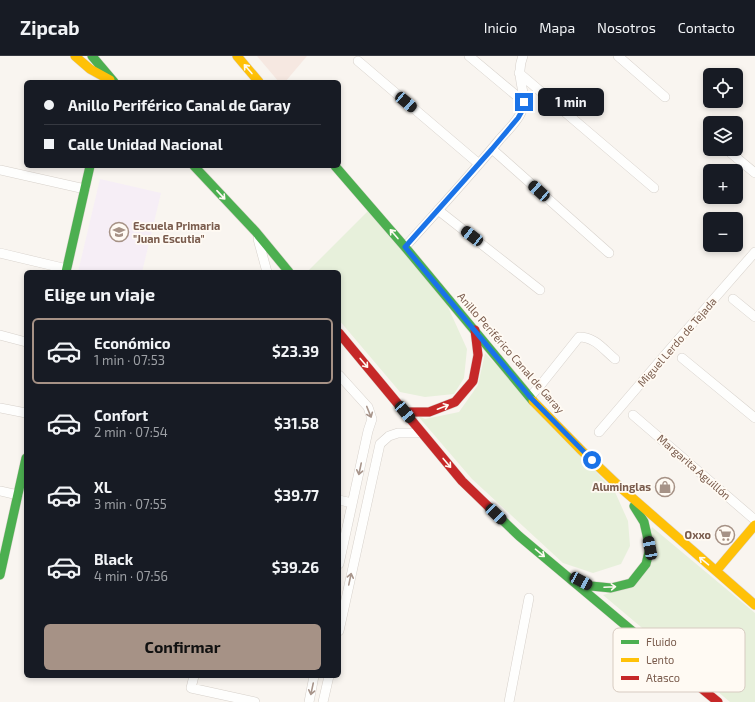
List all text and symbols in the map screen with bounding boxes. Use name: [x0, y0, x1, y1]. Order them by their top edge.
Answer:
text: Zipcab: [20, 16, 80, 39]
text: Inicio: [484, 19, 517, 36]
text: Mapa: [539, 19, 575, 36]
text: Nosotros: [597, 19, 656, 36]
text: Contacto: [678, 19, 735, 36]
one-way arrow: [243, 64, 253, 74]
map controls: [703, 68, 743, 252]
button: locate: [703, 68, 743, 108]
callout: 1 min: [538, 88, 604, 116]
car: [393, 90, 419, 114]
route end: [515, 93, 533, 111]
text: 1 min: [555, 94, 587, 110]
text: Anillo Periférico Canal de Garay: [68, 96, 291, 114]
button: layers: [703, 116, 743, 156]
text: Calle Unidad Nacional: [68, 135, 223, 153]
button: +: [703, 164, 743, 204]
car: [526, 179, 552, 203]
one-way arrow: [216, 189, 225, 199]
button: −: [703, 212, 743, 252]
place label: Escuela Primaria "Juan Escutia": [133, 219, 220, 245]
school or university icon: Escuela Primaria "Juan Escutia": [108, 221, 130, 243]
car: [459, 224, 485, 248]
one-way arrow: [389, 229, 399, 239]
text: Elige un viaje: [44, 283, 155, 305]
street label: Anillo Periférico Canal de Garay: [455, 290, 568, 416]
street label: Miguel Lerdo de Tejada: [634, 295, 720, 389]
icon: car: [46, 333, 82, 369]
text: Económico: [94, 334, 171, 352]
text: $23.39: [272, 342, 319, 360]
text: 1 min · 07:53: [94, 352, 165, 368]
one-way arrow: [359, 357, 368, 368]
car: [393, 399, 417, 425]
one-way arrow: [436, 402, 448, 410]
icon: car: [46, 405, 82, 441]
one-way arrow: [366, 405, 374, 417]
text: Confort: [94, 406, 148, 424]
text: $31.58: [274, 414, 319, 432]
text: 2 min · 07:54: [94, 424, 168, 440]
street label: Margarita Aguillón: [655, 431, 734, 502]
route start: [583, 451, 601, 469]
one-way arrow: [442, 457, 451, 468]
one-way arrow: [355, 462, 363, 475]
shop icon: Aluminglas: [654, 476, 676, 498]
icon: car: [46, 477, 82, 513]
text: XL: [94, 478, 112, 496]
place label: Aluminglas: [592, 480, 651, 493]
text: $39.77: [274, 486, 319, 504]
text: 3 min · 07:55: [94, 496, 167, 512]
car: [483, 501, 509, 527]
supermarket icon: Oxxo: [714, 524, 736, 546]
place label: Oxxo: [685, 528, 712, 541]
car: [642, 535, 658, 561]
icon: car: [46, 549, 82, 585]
one-way arrow: [535, 549, 545, 558]
text: Black: [94, 550, 133, 568]
one-way arrow: [699, 557, 710, 566]
text: $39.26: [272, 558, 319, 576]
text: 4 min · 07:56: [94, 568, 168, 584]
car: [568, 570, 594, 592]
one-way arrow: [347, 573, 355, 586]
one-way arrow: [603, 583, 616, 591]
button: Confirmar: [44, 624, 321, 670]
legend: [613, 628, 745, 692]
text: Fluido: [646, 635, 677, 648]
text: Lento: [646, 653, 674, 666]
text: Atasco: [646, 671, 680, 684]
one-way arrow: [307, 682, 315, 695]

